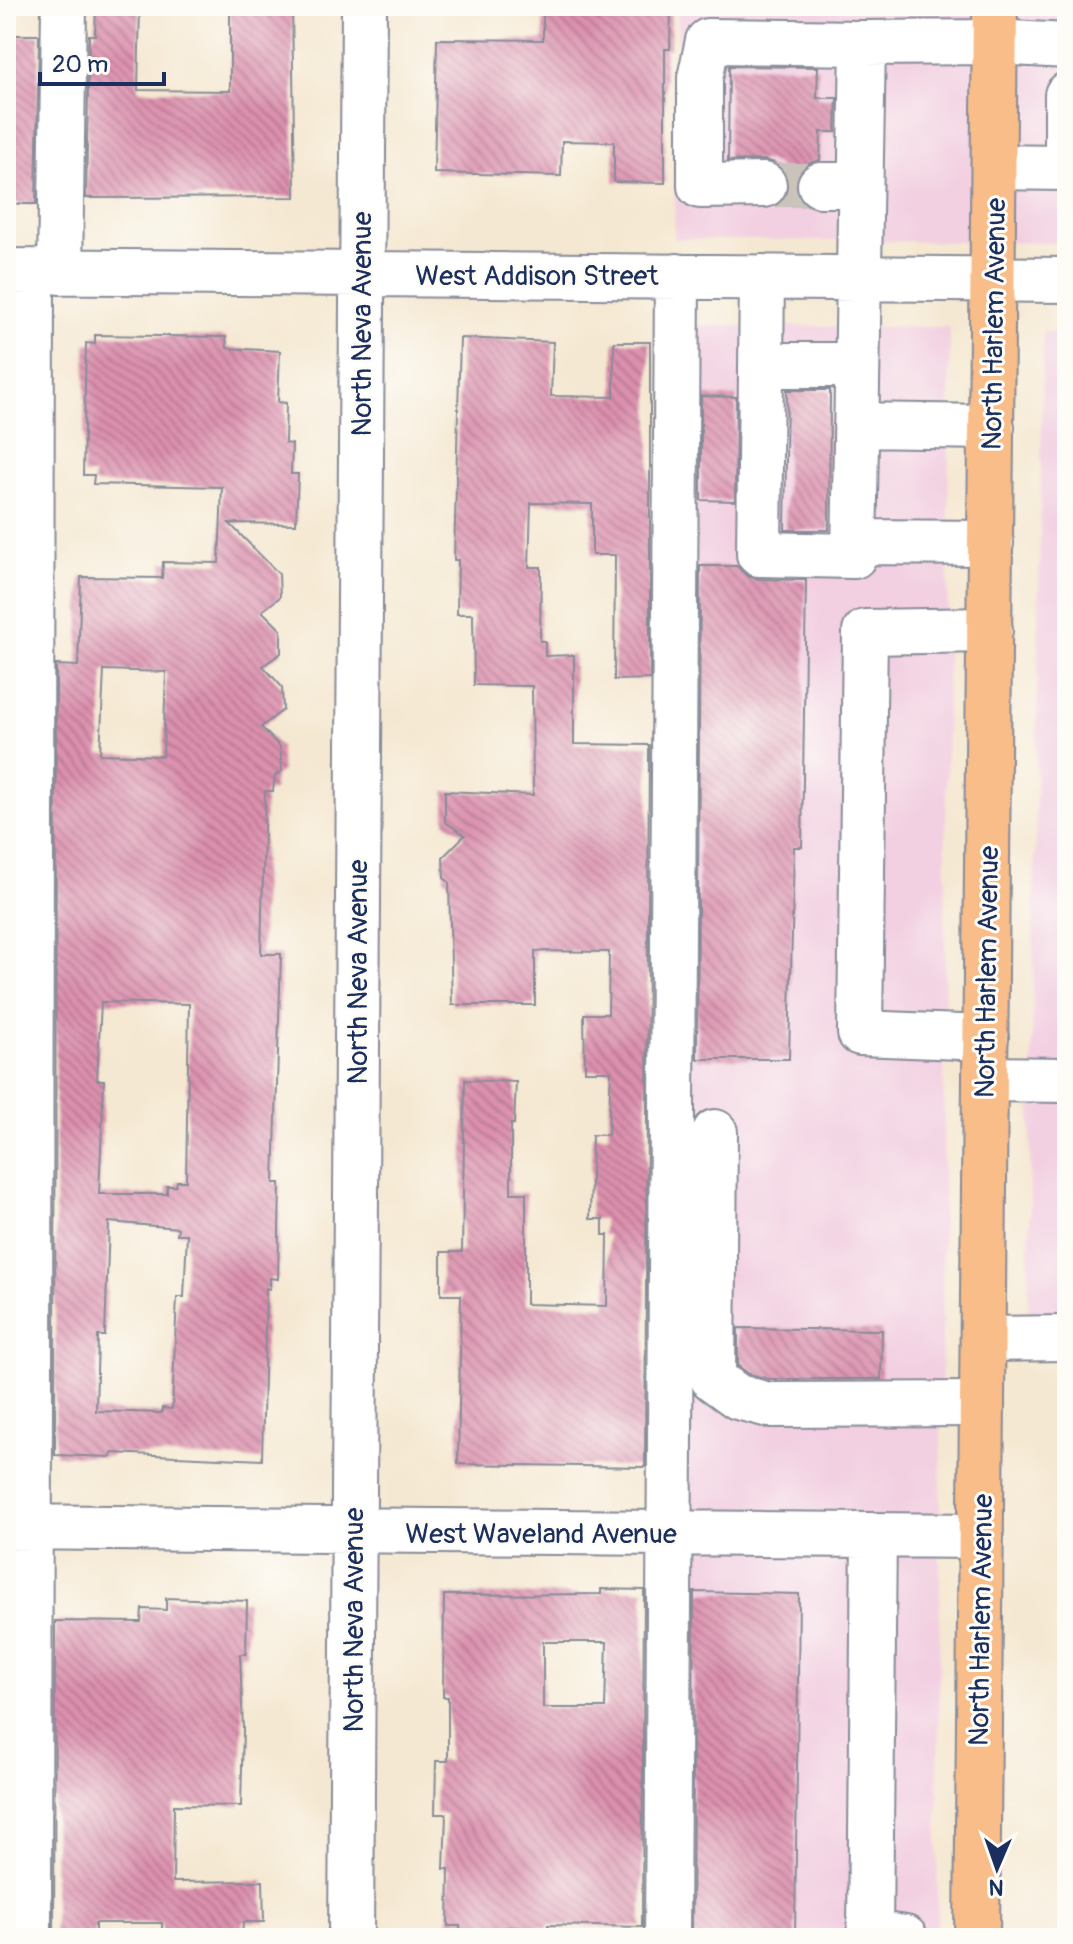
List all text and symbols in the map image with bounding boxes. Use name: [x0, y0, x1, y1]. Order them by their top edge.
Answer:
scale bar: [40, 36, 164, 86]
text: 20 m: [52, 50, 108, 79]
street label: North Harlem Avenue: [975, 197, 1014, 451]
street label: North Neva Avenue: [345, 211, 380, 436]
street label: West Addison Street: [415, 259, 659, 294]
street label: North Harlem Avenue: [968, 845, 1007, 1099]
street label: North Neva Avenue: [341, 859, 376, 1084]
street label: North Harlem Avenue: [962, 1493, 1001, 1747]
street label: North Neva Avenue: [337, 1507, 372, 1732]
street label: West Waveland Avenue: [405, 1517, 677, 1552]
north arrow: [957, 1828, 1037, 1908]
text: N: [988, 1873, 1004, 1901]

